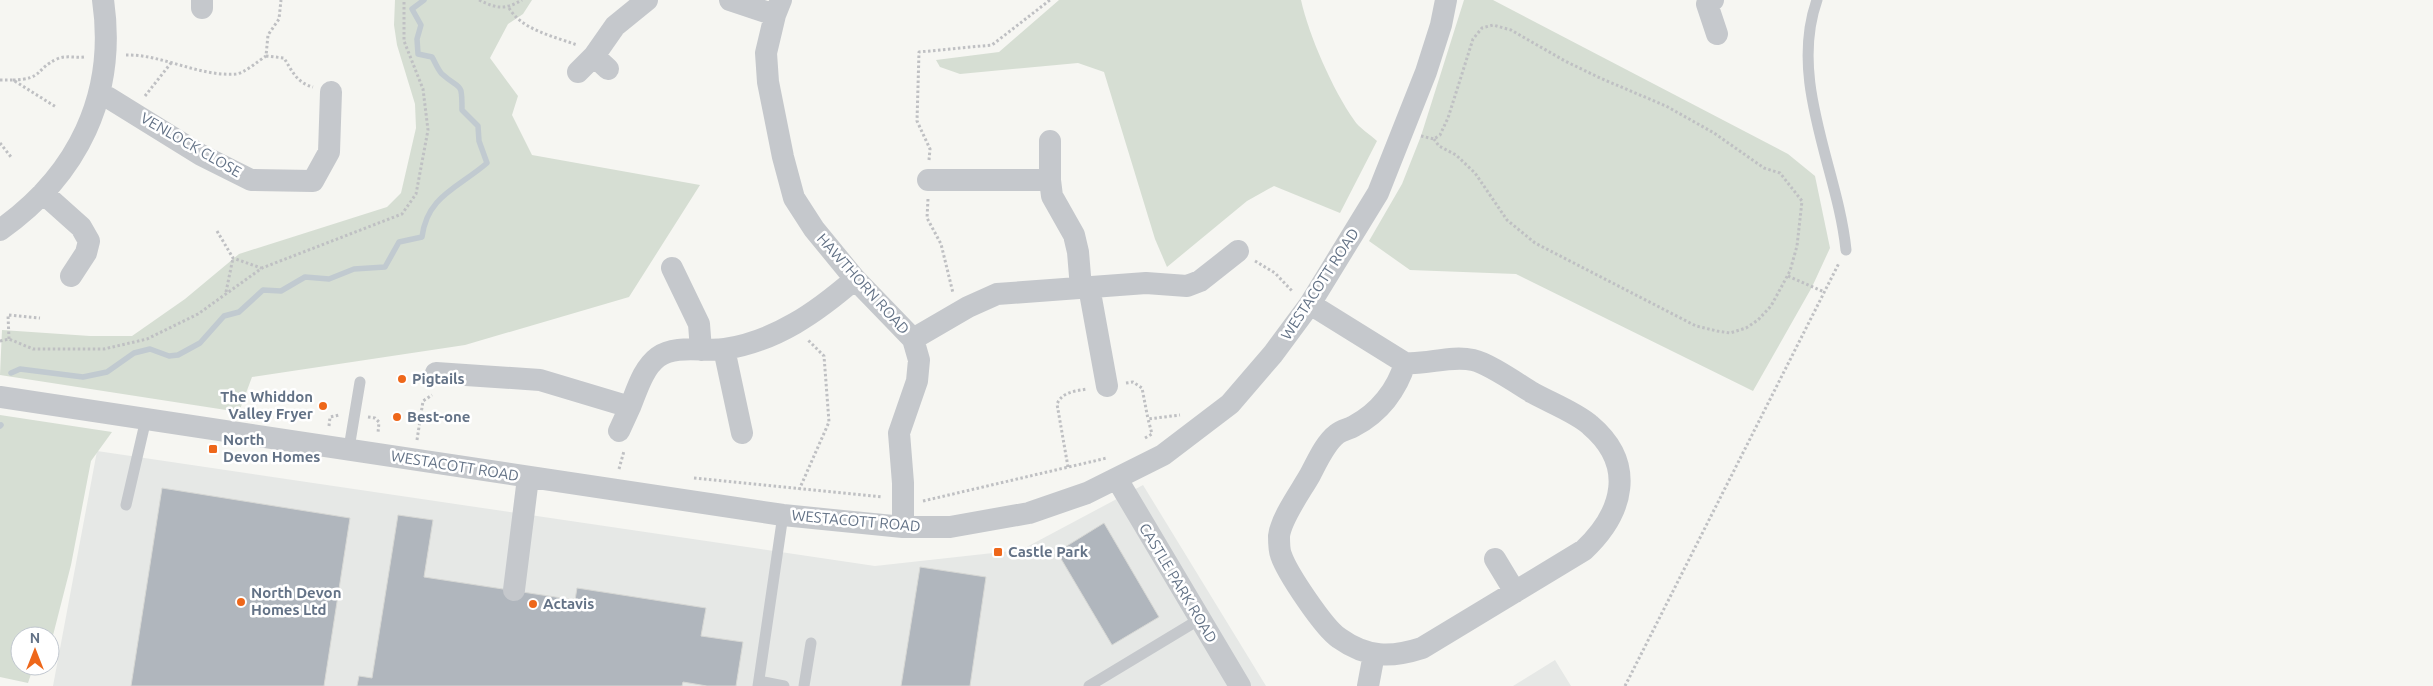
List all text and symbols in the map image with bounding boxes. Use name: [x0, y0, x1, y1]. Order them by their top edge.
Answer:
street label: VENLOCK CLOSE: [138, 109, 245, 180]
street label: WESTACOTT ROAD: [1277, 225, 1362, 343]
street label: HAWTHORN ROAD: [814, 230, 913, 337]
place label: Pigtails: [412, 370, 465, 387]
marker: Pigtails: [396, 373, 408, 385]
place label: The Whiddon Valley Fryer: [220, 388, 314, 422]
marker: The Whiddon Valley Fryer: [317, 400, 329, 412]
place label: Best-one: [407, 408, 470, 425]
marker: Best-one: [391, 411, 403, 423]
place label: North Devon Homes: [223, 431, 320, 465]
marker: North Devon Homes: [207, 443, 219, 455]
street label: WESTACOTT ROAD: [390, 447, 520, 484]
street label: WESTACOTT ROAD: [791, 506, 921, 535]
street label: CASTLE PARK ROAD: [1136, 520, 1221, 646]
place label: Castle Park: [1008, 543, 1089, 560]
marker: Castle Park: [992, 546, 1004, 558]
place label: North Devon Homes Ltd: [251, 584, 341, 618]
place label: Actavis: [543, 595, 594, 612]
marker: North Devon Homes Ltd: [235, 596, 247, 608]
marker: Actavis: [527, 598, 539, 610]
north arrow: [10, 626, 60, 676]
text: N: [30, 630, 40, 646]

